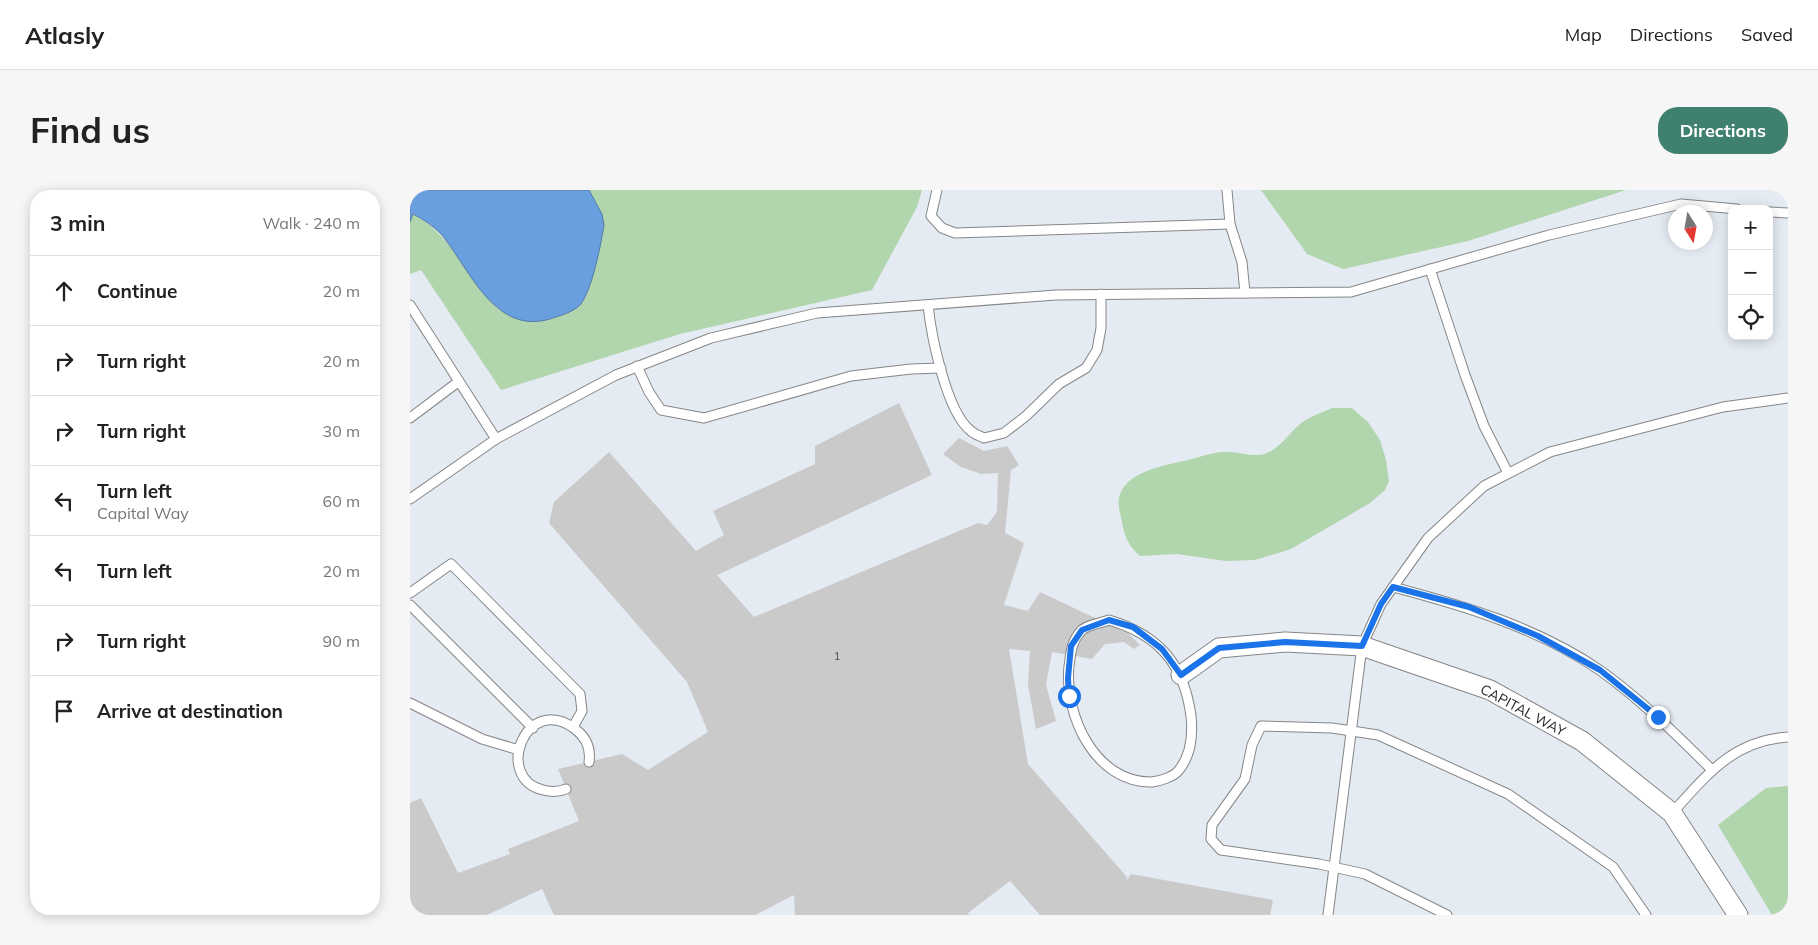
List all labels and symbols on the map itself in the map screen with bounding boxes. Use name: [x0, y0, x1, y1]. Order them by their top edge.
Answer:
north arrow: [1668, 205, 1713, 250]
house number: 1: [834, 649, 840, 663]
street label: CAPITAL WAY: [1477, 680, 1569, 740]
route start: [1058, 685, 1081, 708]
route end: [1647, 706, 1670, 729]

